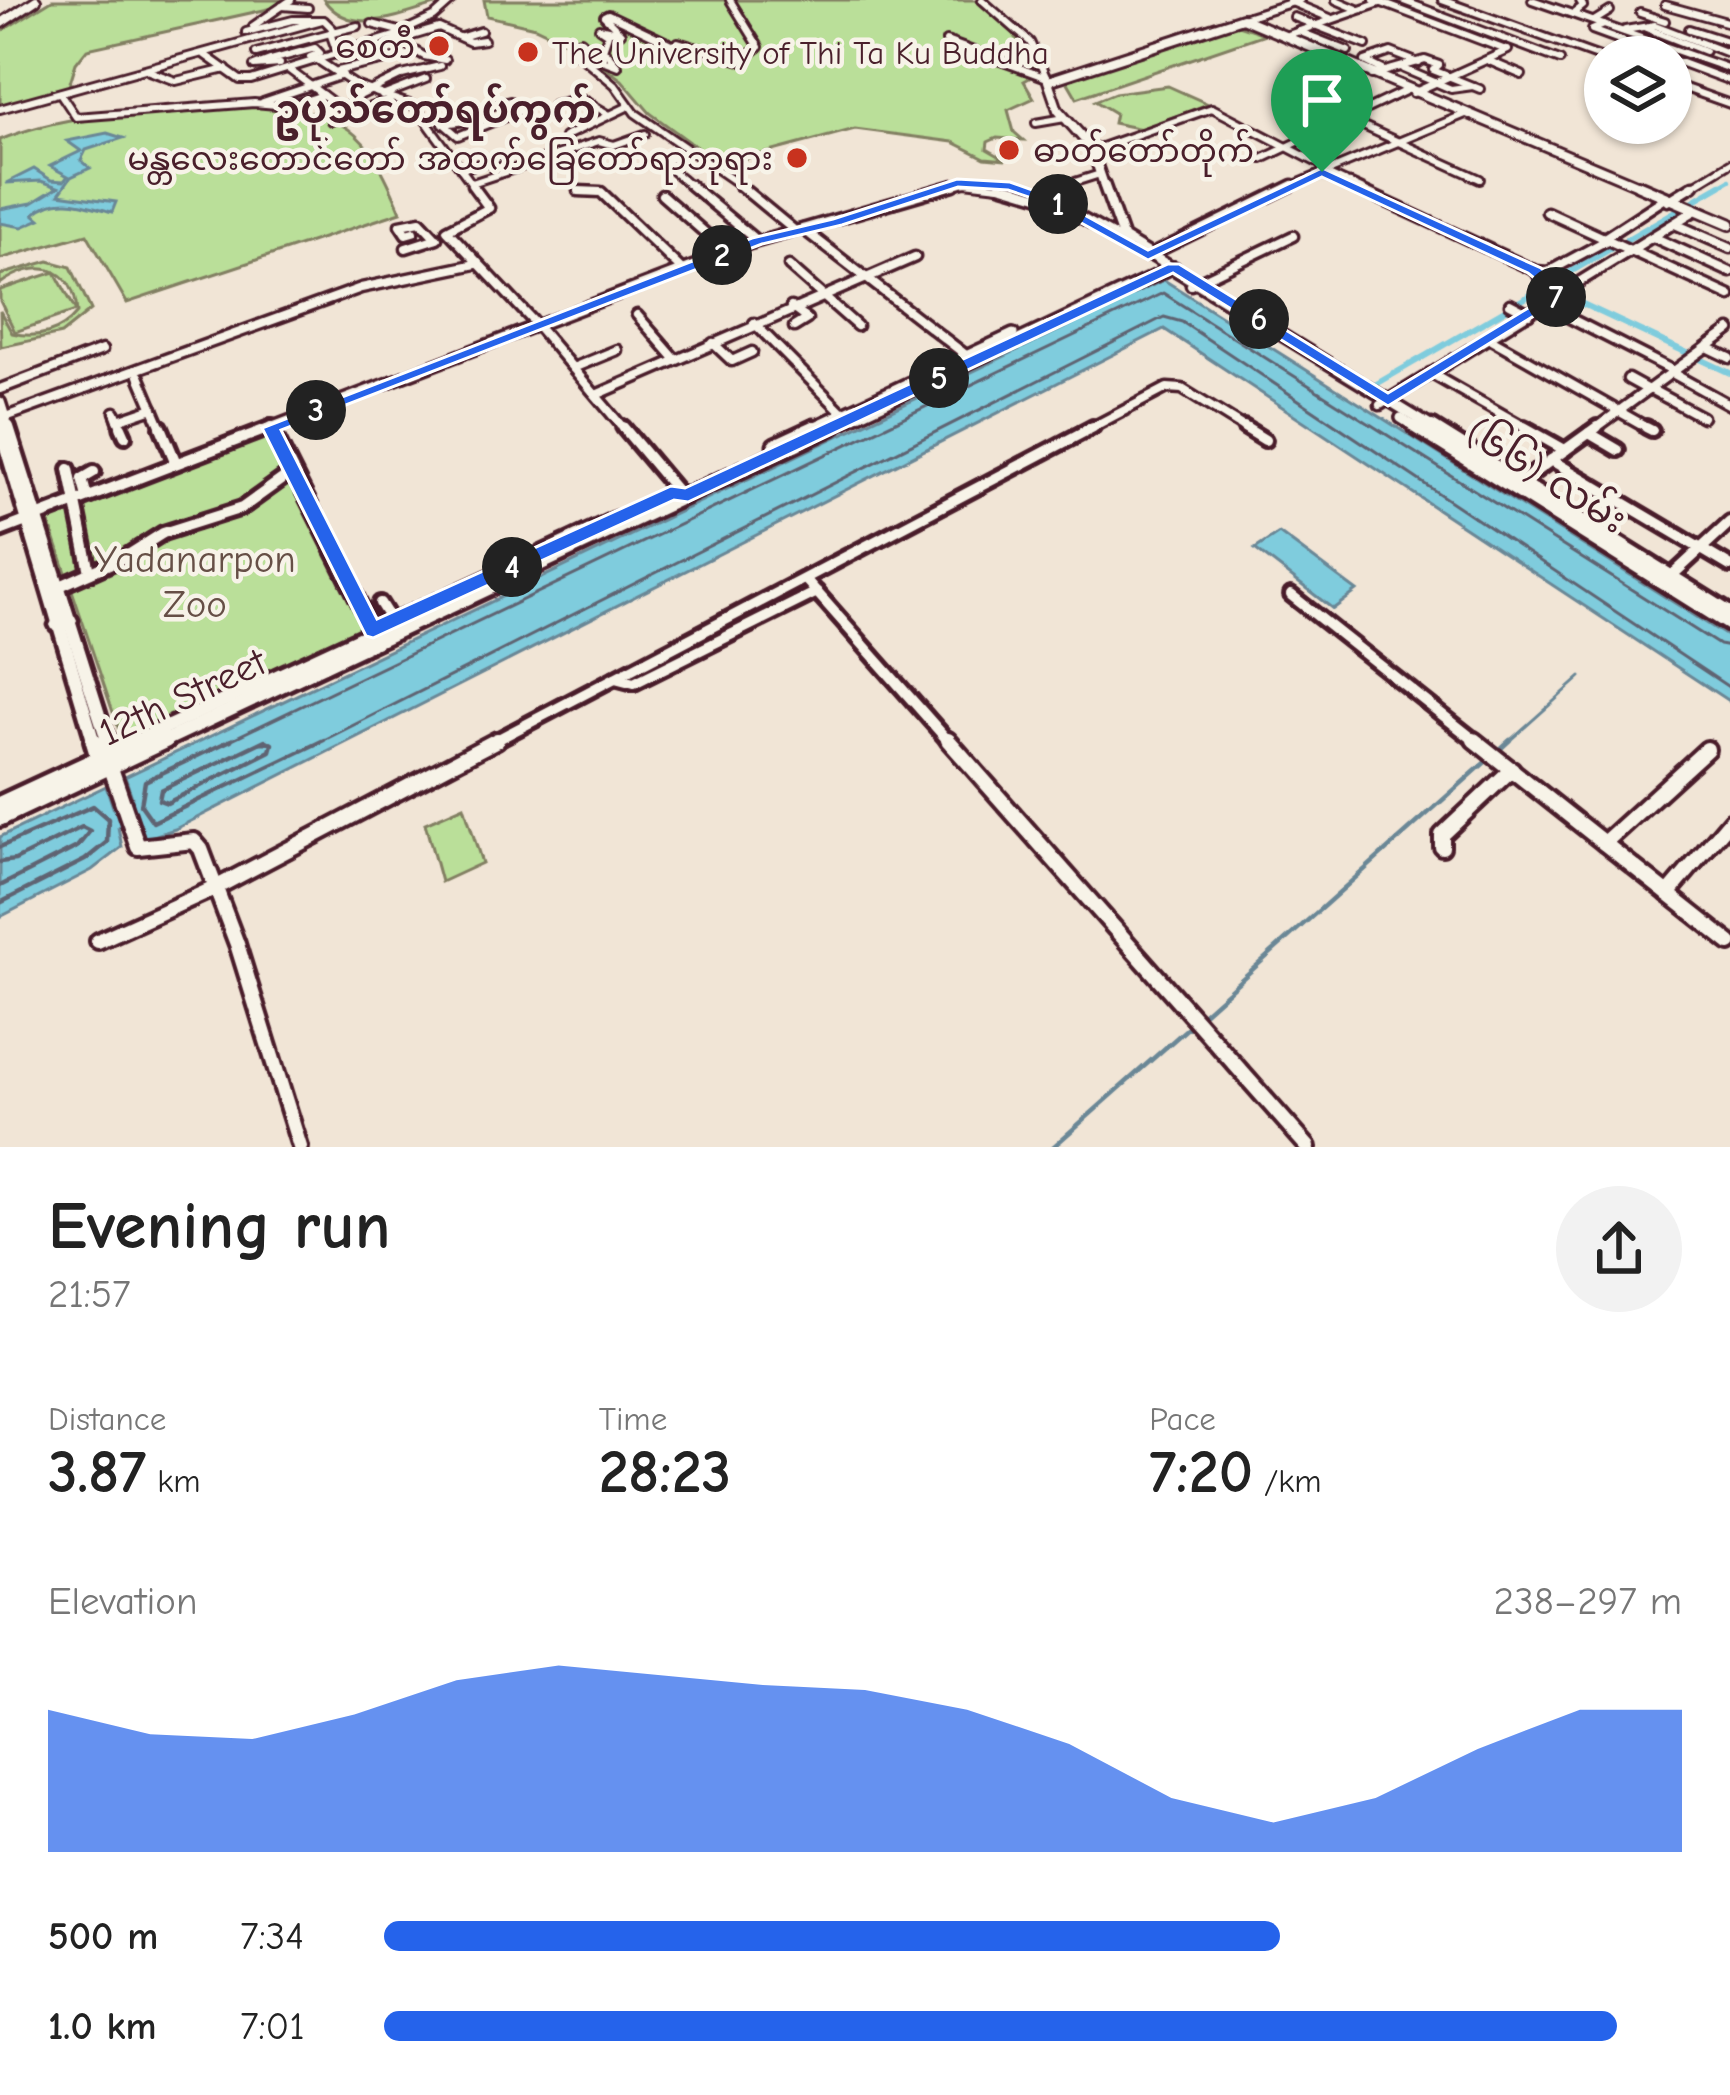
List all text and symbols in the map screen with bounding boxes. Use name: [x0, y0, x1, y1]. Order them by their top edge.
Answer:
place label: စေတီ: [335, 24, 415, 66]
marker: စေတီ: [426, 33, 452, 59]
place label: The University of Thi Ta Ku Buddha: [552, 34, 1049, 72]
map controls: [1584, 36, 1692, 144]
button: layers: [1584, 36, 1692, 144]
marker: The University of Thi Ta Ku Buddha: [515, 39, 541, 65]
pin: [1271, 49, 1373, 172]
icon: arrive: [1289, 67, 1355, 133]
district label: ဥပုသ်တော်ရပ်ကွက်: [274, 83, 596, 141]
place label: ဓာတ်တော်တိုက်: [1033, 128, 1254, 177]
place label: မန္တ‌လေးတောင်တော် အထက်ခြေတော်ရာဘုရား‌: [127, 136, 773, 185]
marker: ဓာတ်တော်တိုက်: [996, 137, 1022, 163]
marker: မန္တ‌လေးတောင်တော် အထက်ခြေတော်ရာဘုရား‌: [784, 145, 810, 171]
pin: 1: [1028, 174, 1088, 234]
text: 1: [1052, 185, 1064, 223]
pin: 2: [692, 225, 752, 285]
text: 2: [714, 236, 730, 274]
pin: 7: [1526, 267, 1586, 327]
text: 7: [1549, 278, 1563, 316]
pin: 6: [1229, 289, 1289, 349]
text: 6: [1250, 300, 1268, 338]
pin: 5: [909, 348, 969, 408]
text: 5: [930, 359, 948, 397]
pin: 3: [286, 380, 346, 440]
text: 3: [308, 391, 324, 429]
street label: (၆၆) လမ်း: [1458, 406, 1637, 543]
park label: Yadanarpon Zoo: [94, 537, 296, 627]
pin: 4: [482, 537, 542, 597]
text: 4: [504, 548, 520, 586]
street label: 12th Street: [92, 638, 275, 755]
button: share: [1556, 1186, 1682, 1312]
text: Evening run: [48, 1189, 390, 1265]
text: 21:57: [48, 1272, 131, 1317]
text: Distance: [48, 1400, 166, 1438]
text: Time: [599, 1400, 667, 1438]
text: Pace: [1149, 1400, 1216, 1438]
text: 3.87: [48, 1438, 146, 1507]
text: 28:23: [599, 1438, 731, 1507]
text: 7:20: [1149, 1438, 1253, 1507]
text: km: [146, 1462, 200, 1500]
text: /km: [1253, 1462, 1322, 1500]
text: Elevation: [48, 1579, 197, 1624]
text: 238–297 m: [1494, 1579, 1682, 1624]
text: 500 m: [48, 1914, 158, 1959]
text: 7:34: [240, 1914, 304, 1959]
text: 1.0 km: [48, 2004, 157, 2049]
text: 7:01: [240, 2004, 305, 2049]

